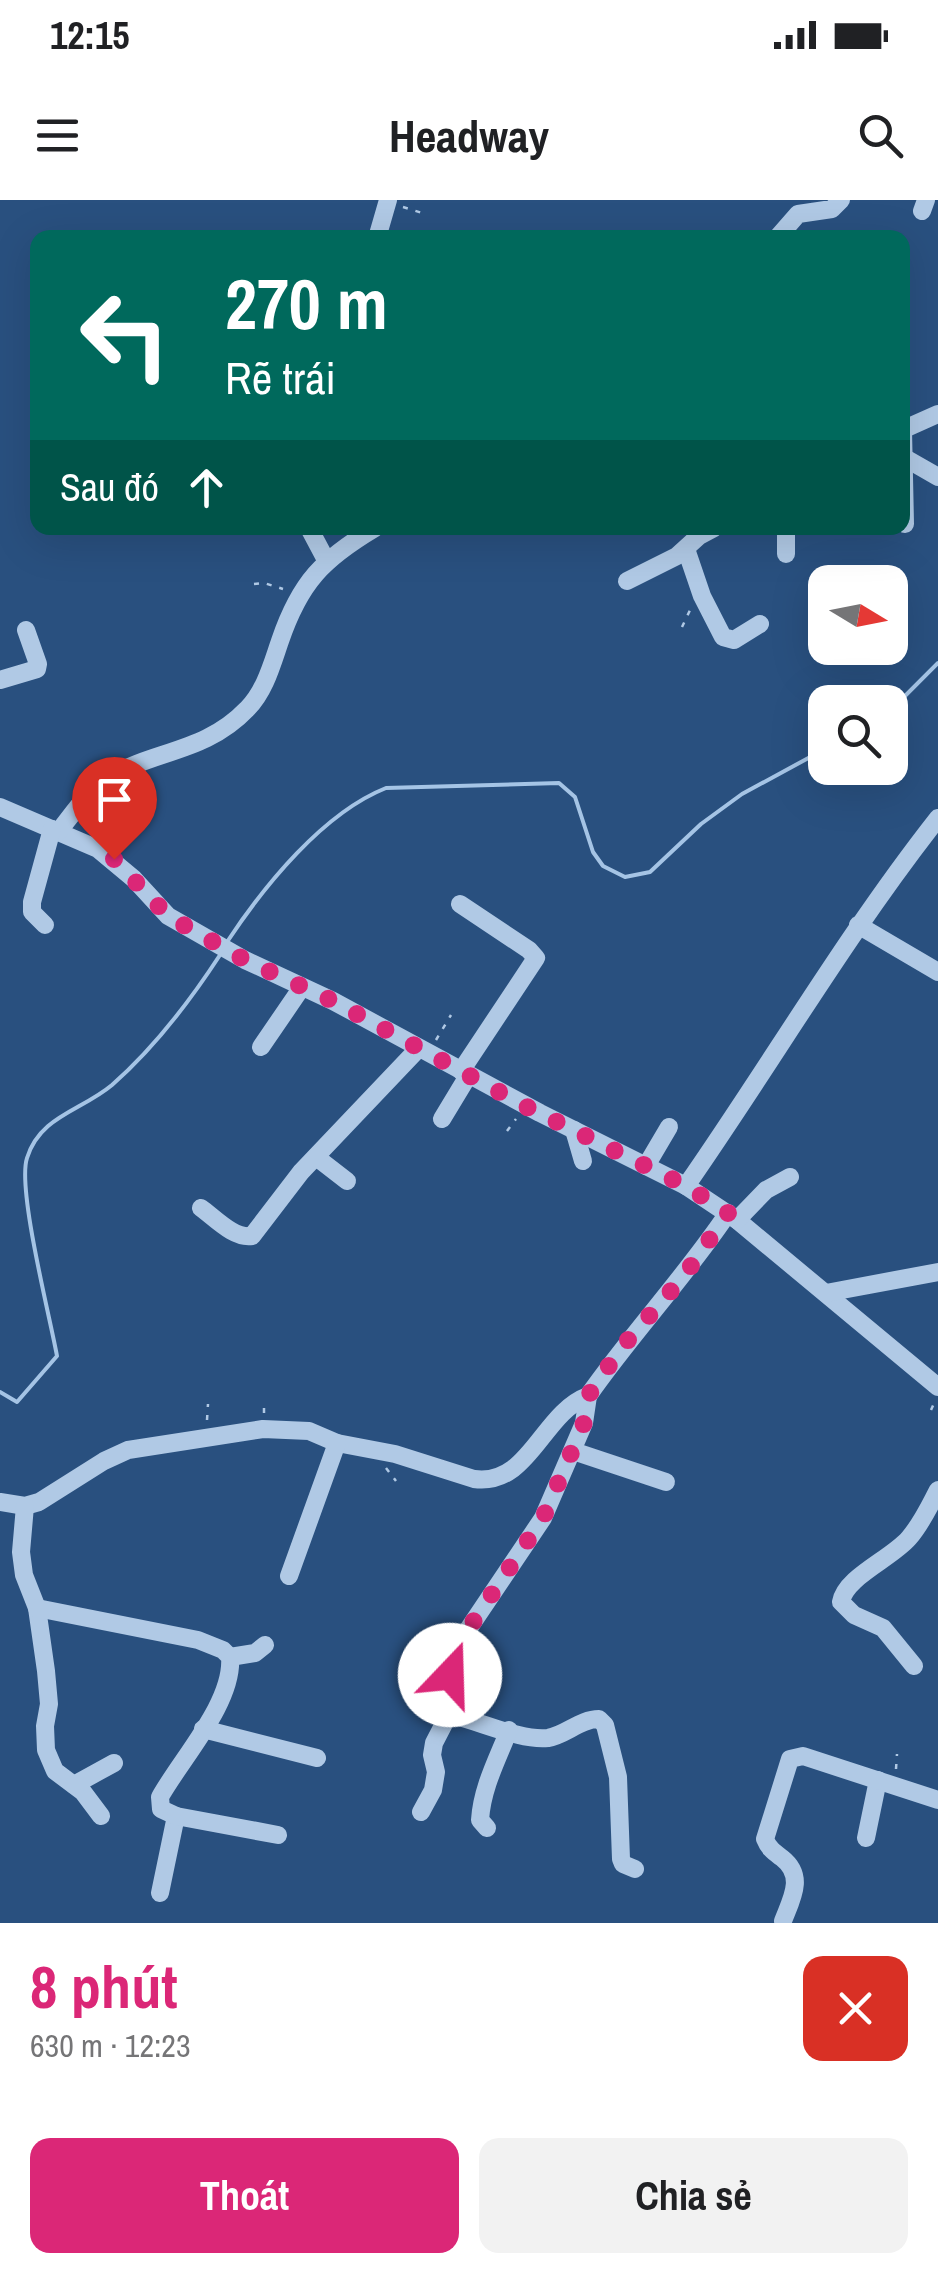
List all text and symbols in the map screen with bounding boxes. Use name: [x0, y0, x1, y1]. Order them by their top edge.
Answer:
text: 12:15: [50, 10, 130, 61]
text: Headway: [389, 105, 549, 166]
icon: menu: [30, 108, 85, 163]
icon: search: [853, 108, 908, 163]
text: 270 m: [225, 257, 388, 351]
icon: left: [60, 270, 190, 400]
text: Rẽ trái: [225, 347, 336, 408]
icon: ahead: [179, 460, 234, 515]
text: Sau đó: [60, 462, 159, 513]
north arrow: [808, 565, 908, 665]
map controls: [808, 565, 908, 785]
button: search: [808, 685, 908, 785]
pin: [72, 757, 157, 860]
icon: arrive: [87, 772, 142, 827]
position arrow: [398, 1623, 502, 1727]
text: 8 phút: [30, 1946, 178, 2027]
button: close: [803, 1956, 908, 2061]
text: 630 m · 12:23: [30, 2024, 190, 2067]
button: Thoát: [30, 2138, 459, 2253]
button: Chia sẻ: [479, 2138, 908, 2253]

